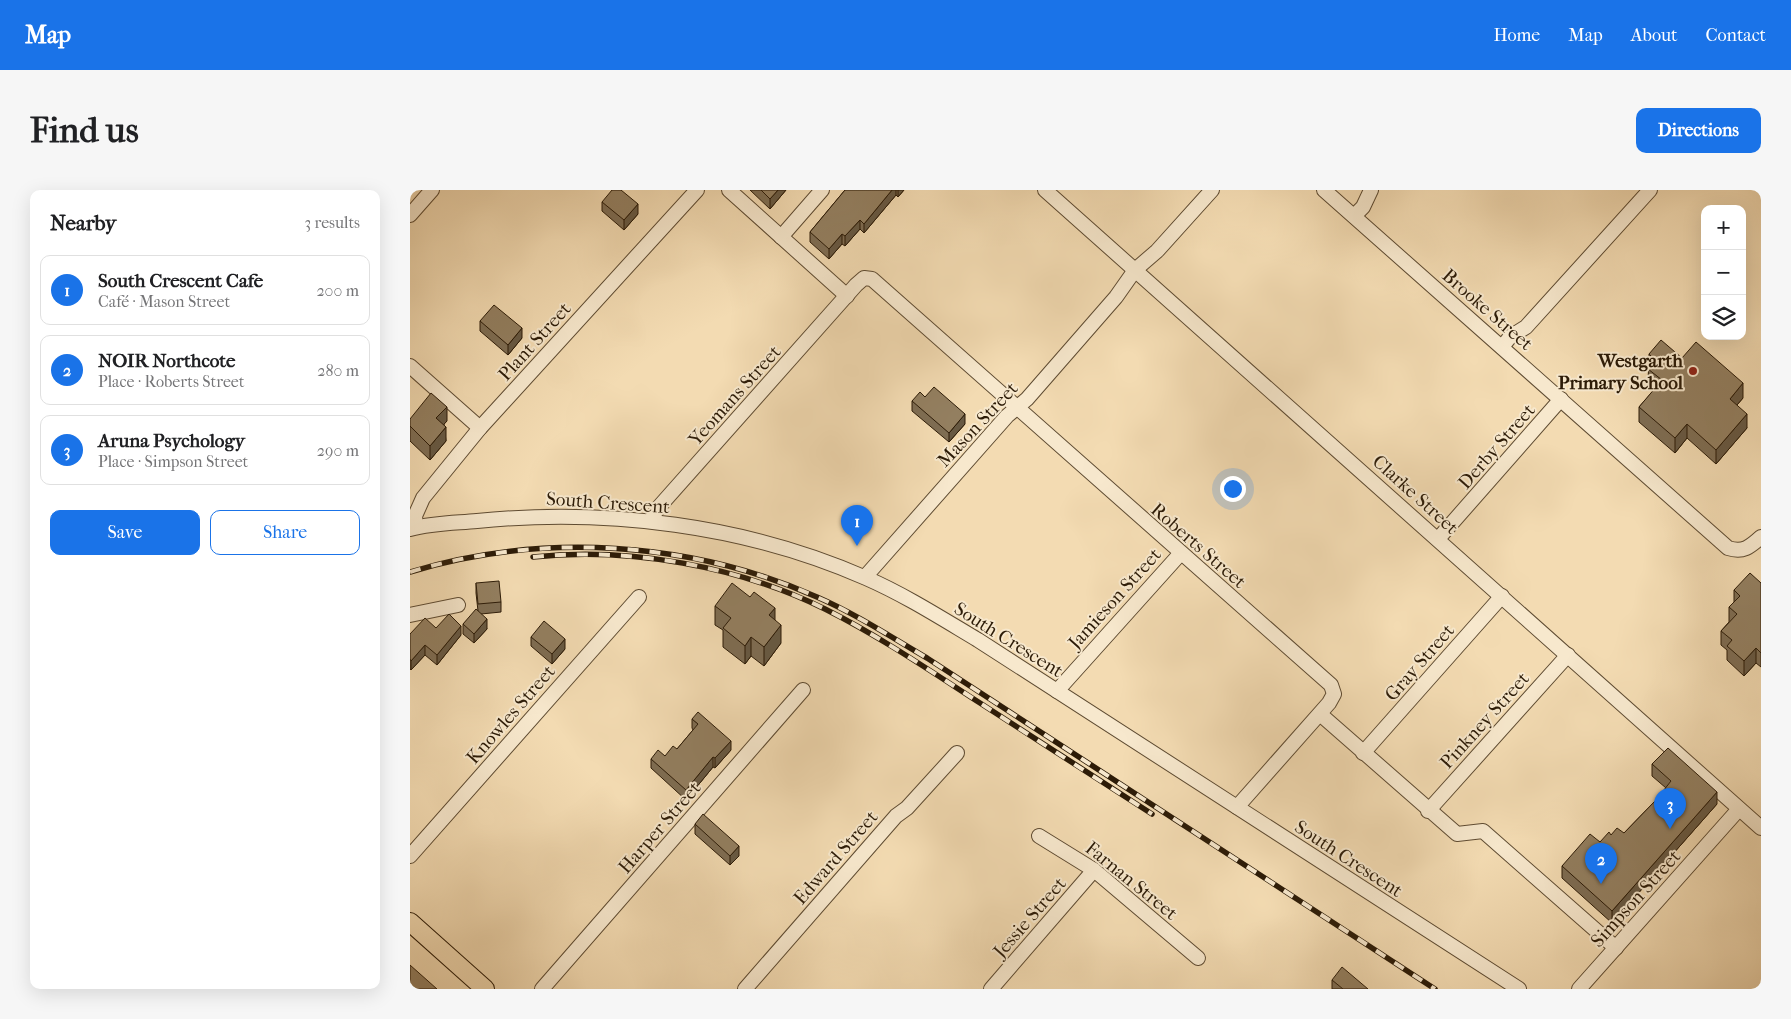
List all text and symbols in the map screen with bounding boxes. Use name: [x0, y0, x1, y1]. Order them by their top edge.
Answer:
text: Map: [25, 21, 71, 49]
text: Home: [1493, 25, 1540, 46]
text: Map: [1568, 25, 1603, 46]
text: About: [1631, 25, 1677, 46]
text: Contact: [1705, 25, 1766, 46]
button: Directions: [1636, 108, 1761, 153]
text: Find us: [30, 110, 139, 151]
map controls: [1701, 205, 1746, 340]
button: +: [1701, 205, 1746, 250]
text: Nearby: [50, 211, 116, 235]
text: 3 results: [304, 213, 360, 232]
button: −: [1701, 250, 1746, 295]
street label: Brooke Street: [1438, 265, 1537, 355]
text: South Crescent Cafe: [98, 270, 263, 292]
text: 1: [64, 281, 70, 300]
text: 200 m: [316, 281, 359, 300]
text: Café · Mason Street: [98, 292, 230, 311]
button: layers: [1701, 295, 1746, 340]
street label: Plant Street: [494, 298, 576, 385]
street label: Yeomans Street: [683, 341, 786, 451]
text: NOIR Northcote: [98, 350, 236, 372]
place label: Westgarth Primary School: [1558, 350, 1684, 394]
text: 2: [63, 361, 71, 380]
text: 280 m: [317, 361, 359, 380]
marker: Westgarth Primary School: [1687, 365, 1699, 377]
text: Place · Roberts Street: [98, 372, 244, 391]
street label: Mason Street: [933, 378, 1023, 472]
street label: Derby Street: [1454, 399, 1540, 494]
text: Aruna Psychology: [98, 430, 245, 452]
text: 3: [64, 441, 70, 460]
text: 290 m: [317, 441, 359, 460]
street label: Clarke Street: [1368, 450, 1463, 539]
text: Place · Simpson Street: [98, 452, 248, 471]
your location: [1220, 476, 1246, 502]
street label: South Crescent: [545, 488, 671, 518]
street label: Roberts Street: [1146, 499, 1250, 593]
pin: 1: [841, 505, 873, 546]
button: Save: [50, 510, 200, 555]
button: Share: [210, 510, 360, 555]
street label: Jamieson Street: [1062, 544, 1166, 655]
street label: South Crescent: [950, 598, 1067, 682]
street label: Gray Street: [1381, 620, 1459, 705]
street label: Knowles Street: [462, 661, 560, 769]
street label: Pinkney Street: [1436, 668, 1534, 773]
street label: Harper Street: [614, 777, 706, 878]
pin: 3: [1654, 788, 1686, 829]
street label: Edward Street: [789, 806, 883, 909]
street label: South Crescent: [1290, 816, 1407, 902]
street label: Farnan Street: [1081, 837, 1182, 925]
pin: 2: [1585, 843, 1617, 884]
street label: Simpson Street: [1586, 845, 1685, 952]
street label: Jessie Street: [988, 873, 1071, 964]

